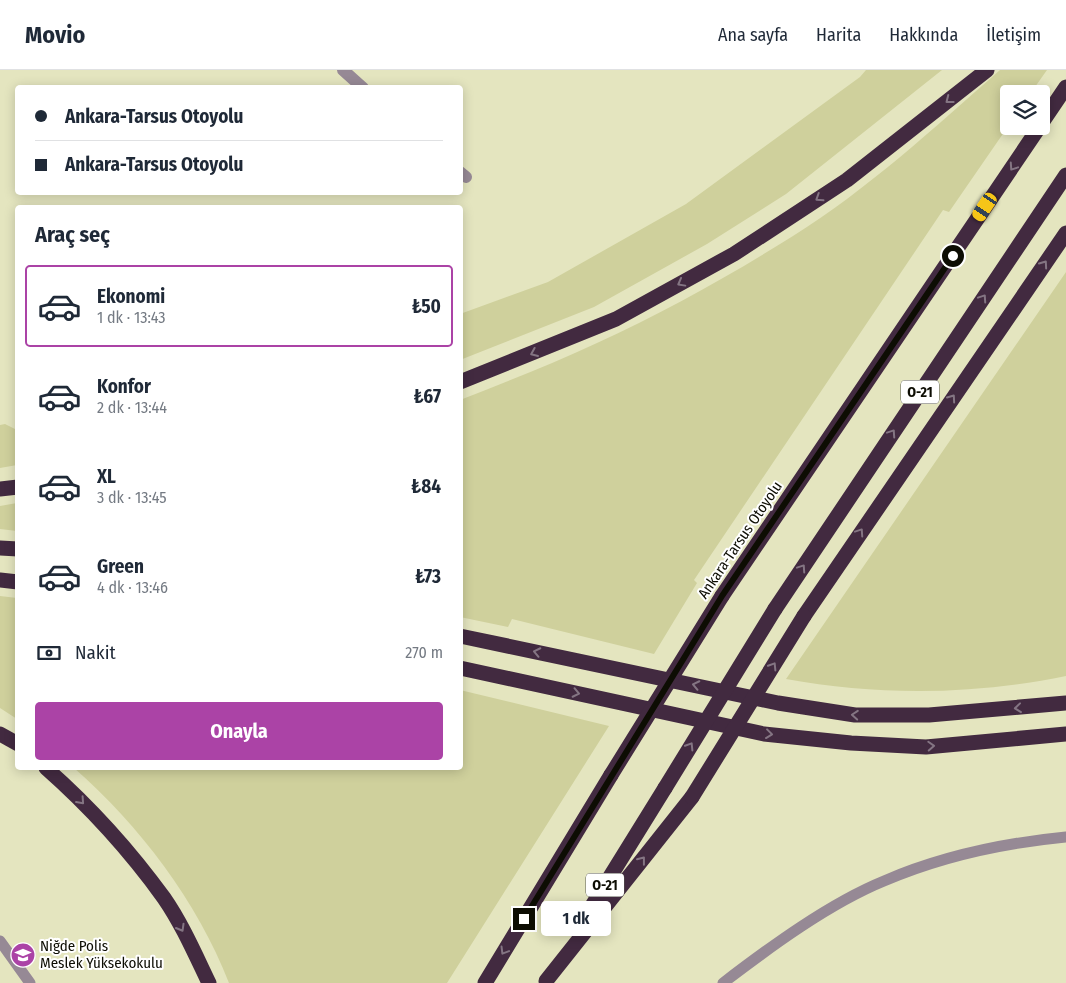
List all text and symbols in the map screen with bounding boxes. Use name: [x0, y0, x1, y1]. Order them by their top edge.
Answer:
text: Movio: [25, 21, 85, 49]
text: Ana sayfa: [718, 24, 788, 46]
text: Harita: [816, 24, 861, 46]
text: Hakkında: [889, 24, 958, 46]
text: İletişim: [986, 24, 1041, 46]
map controls: [1000, 85, 1050, 135]
button: layers: [1000, 85, 1050, 135]
one-way arrow: [946, 95, 955, 103]
text: Ankara-Tarsus Otoyolu: [65, 105, 243, 128]
text: Ankara-Tarsus Otoyolu: [65, 153, 243, 176]
one-way arrow: [1009, 161, 1019, 170]
car: [970, 190, 999, 224]
one-way arrow: [816, 192, 825, 202]
text: Araç seç: [35, 221, 110, 248]
route start: [942, 245, 964, 267]
one-way arrow: [1038, 260, 1047, 270]
one-way arrow: [677, 277, 686, 287]
icon: car: [37, 284, 82, 329]
text: Ekonomi: [97, 285, 165, 308]
text: ₺50: [412, 295, 441, 318]
one-way arrow: [977, 295, 986, 304]
text: 1 dk · 13:43: [97, 308, 165, 327]
one-way arrow: [530, 346, 539, 357]
icon: car: [37, 374, 82, 419]
text: Konfor: [97, 375, 151, 398]
road number: O-21: [901, 381, 939, 404]
text: ₺67: [414, 385, 441, 408]
one-way arrow: [946, 394, 955, 404]
text: 2 dk · 13:44: [97, 398, 167, 417]
one-way arrow: [886, 430, 896, 439]
icon: car: [37, 464, 82, 509]
text: XL: [97, 465, 116, 488]
text: ₺84: [411, 475, 441, 498]
street label: Ankara-Tarsus Otoyolu: [694, 478, 786, 602]
text: 3 dk · 13:45: [97, 488, 167, 507]
one-way arrow: [854, 528, 863, 538]
icon: car: [37, 554, 82, 599]
text: Green: [97, 555, 144, 578]
one-way arrow: [796, 564, 805, 574]
text: ₺73: [415, 565, 441, 588]
text: 4 dk · 13:46: [97, 578, 168, 597]
icon: cash: [35, 639, 63, 667]
text: Nakit: [75, 641, 116, 664]
text: 270 m: [405, 643, 443, 662]
one-way arrow: [532, 647, 541, 658]
one-way arrow: [766, 663, 776, 672]
one-way arrow: [691, 681, 700, 691]
one-way arrow: [572, 687, 581, 698]
button: Onayla: [35, 702, 443, 760]
one-way arrow: [1013, 702, 1021, 713]
one-way arrow: [851, 709, 859, 720]
one-way arrow: [766, 728, 774, 739]
one-way arrow: [927, 741, 935, 752]
one-way arrow: [684, 743, 693, 752]
one-way arrow: [76, 795, 85, 804]
one-way arrow: [636, 857, 644, 866]
road number: O-21: [586, 874, 624, 896]
callout: 1 dk: [542, 902, 612, 936]
route end: [513, 908, 535, 930]
text: 1 dk: [563, 909, 589, 928]
one-way arrow: [175, 923, 185, 932]
place label: Niğde Polis Meslek Yüksekokulu: [40, 937, 163, 972]
school or university icon: Niğde Polis Meslek Yüksekokulu: [10, 942, 36, 968]
one-way arrow: [501, 946, 511, 955]

